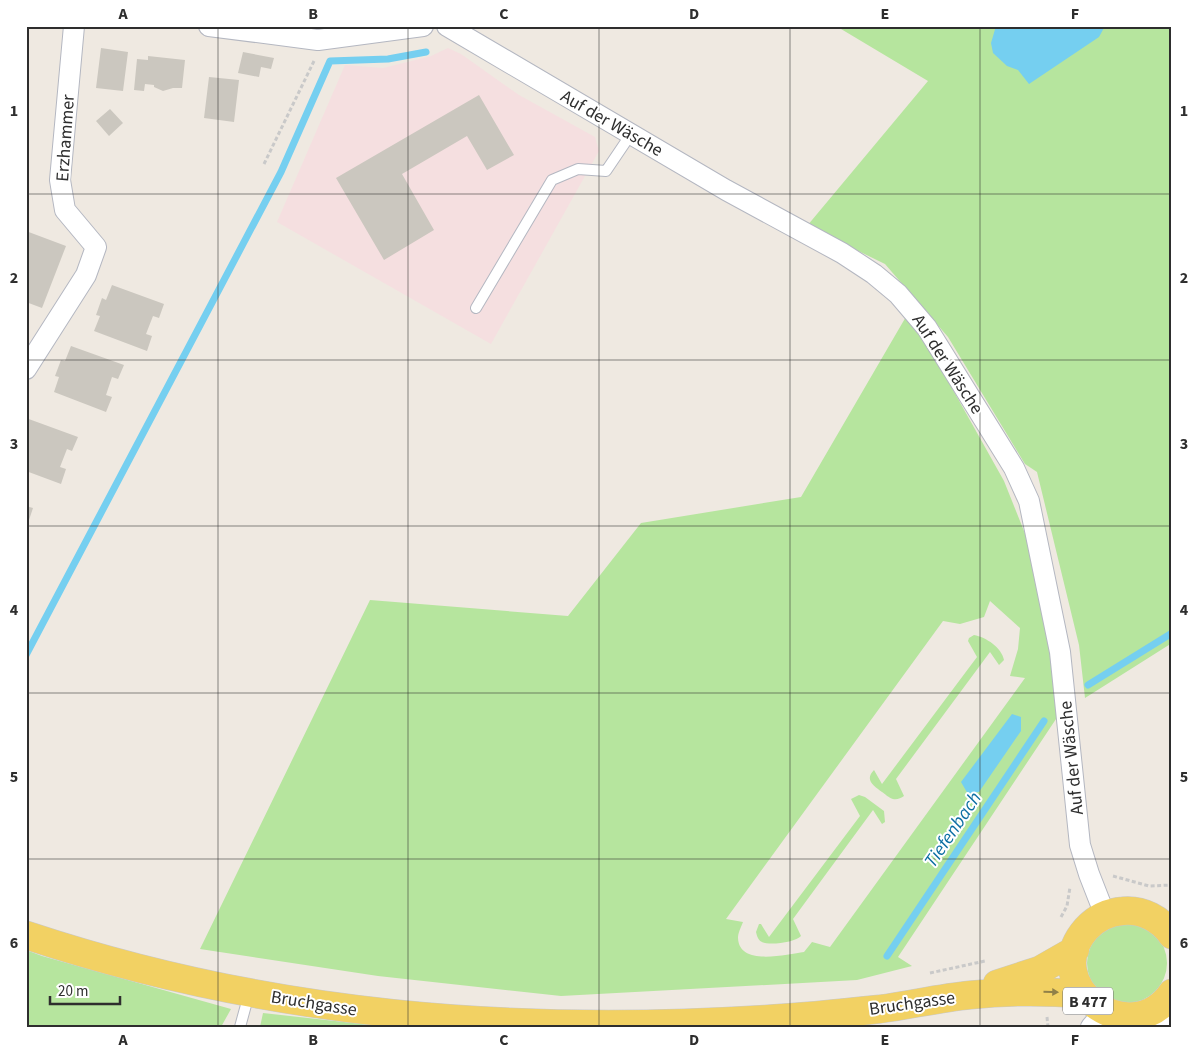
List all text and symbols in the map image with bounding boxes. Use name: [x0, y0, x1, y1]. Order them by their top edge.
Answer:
text: A: [117, 3, 128, 25]
text: B: [308, 3, 318, 25]
text: C: [499, 3, 509, 25]
text: D: [689, 3, 699, 25]
text: E: [881, 3, 889, 25]
text: F: [1071, 3, 1079, 25]
street label: Auf der Wäsche: [556, 84, 668, 163]
street label: Erzhammer: [50, 93, 81, 182]
text: 1: [10, 100, 18, 122]
text: 1: [1180, 100, 1188, 122]
text: 2: [10, 267, 18, 289]
text: 2: [1180, 267, 1188, 289]
street label: Auf der Wäsche: [906, 309, 989, 419]
text: 3: [10, 433, 18, 455]
text: 3: [1180, 433, 1188, 455]
text: 4: [10, 599, 19, 621]
text: 4: [1180, 599, 1189, 621]
street label: Auf der Wäsche: [1053, 700, 1090, 816]
text: 5: [10, 766, 18, 788]
text: 5: [1180, 766, 1188, 788]
water label: Tiefenbach: [918, 787, 989, 873]
text: 6: [10, 932, 18, 954]
text: 6: [1180, 932, 1188, 954]
scale bar: [50, 973, 120, 1005]
text: 20 m: [58, 981, 88, 1002]
street label: Bruchgasse: [269, 984, 359, 1023]
street label: Bruchgasse: [868, 985, 957, 1022]
one-way arrow: [1043, 988, 1059, 996]
road number: B 477: [1063, 988, 1113, 1014]
text: A: [117, 1029, 128, 1051]
text: B: [308, 1029, 318, 1051]
text: C: [499, 1029, 509, 1051]
text: D: [689, 1029, 699, 1051]
text: E: [881, 1029, 889, 1051]
text: F: [1071, 1029, 1079, 1051]

